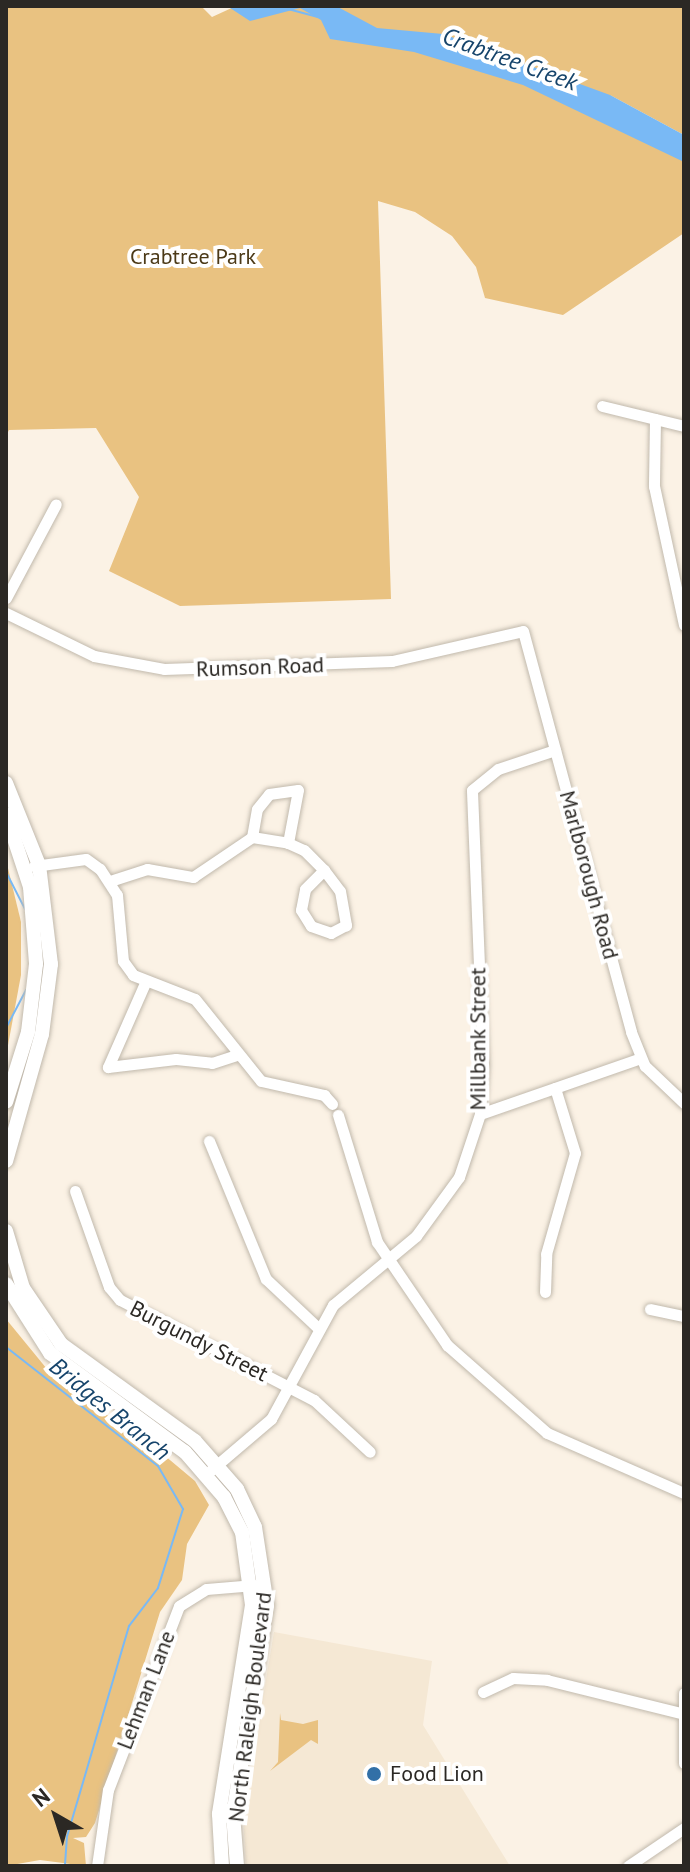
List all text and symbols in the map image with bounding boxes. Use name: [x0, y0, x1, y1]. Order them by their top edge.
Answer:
water label: Crabtree Creek: [439, 21, 581, 97]
park label: Crabtree Park: [130, 244, 256, 270]
street label: Rumson Road: [196, 652, 324, 682]
street label: Marlborough Road: [554, 788, 624, 962]
street label: Millbank Street: [465, 967, 491, 1111]
street label: Burgundy Street: [125, 1295, 273, 1387]
water label: Bridges Branch: [44, 1352, 176, 1466]
street label: North Raleigh Boulevard: [223, 1590, 277, 1824]
street label: Lehman Lane: [111, 1627, 181, 1753]
place label: Food Lion: [390, 1761, 484, 1787]
marker: Food Lion: [365, 1765, 383, 1783]
north arrow: [16, 1776, 96, 1856]
text: N: [26, 1782, 55, 1813]

